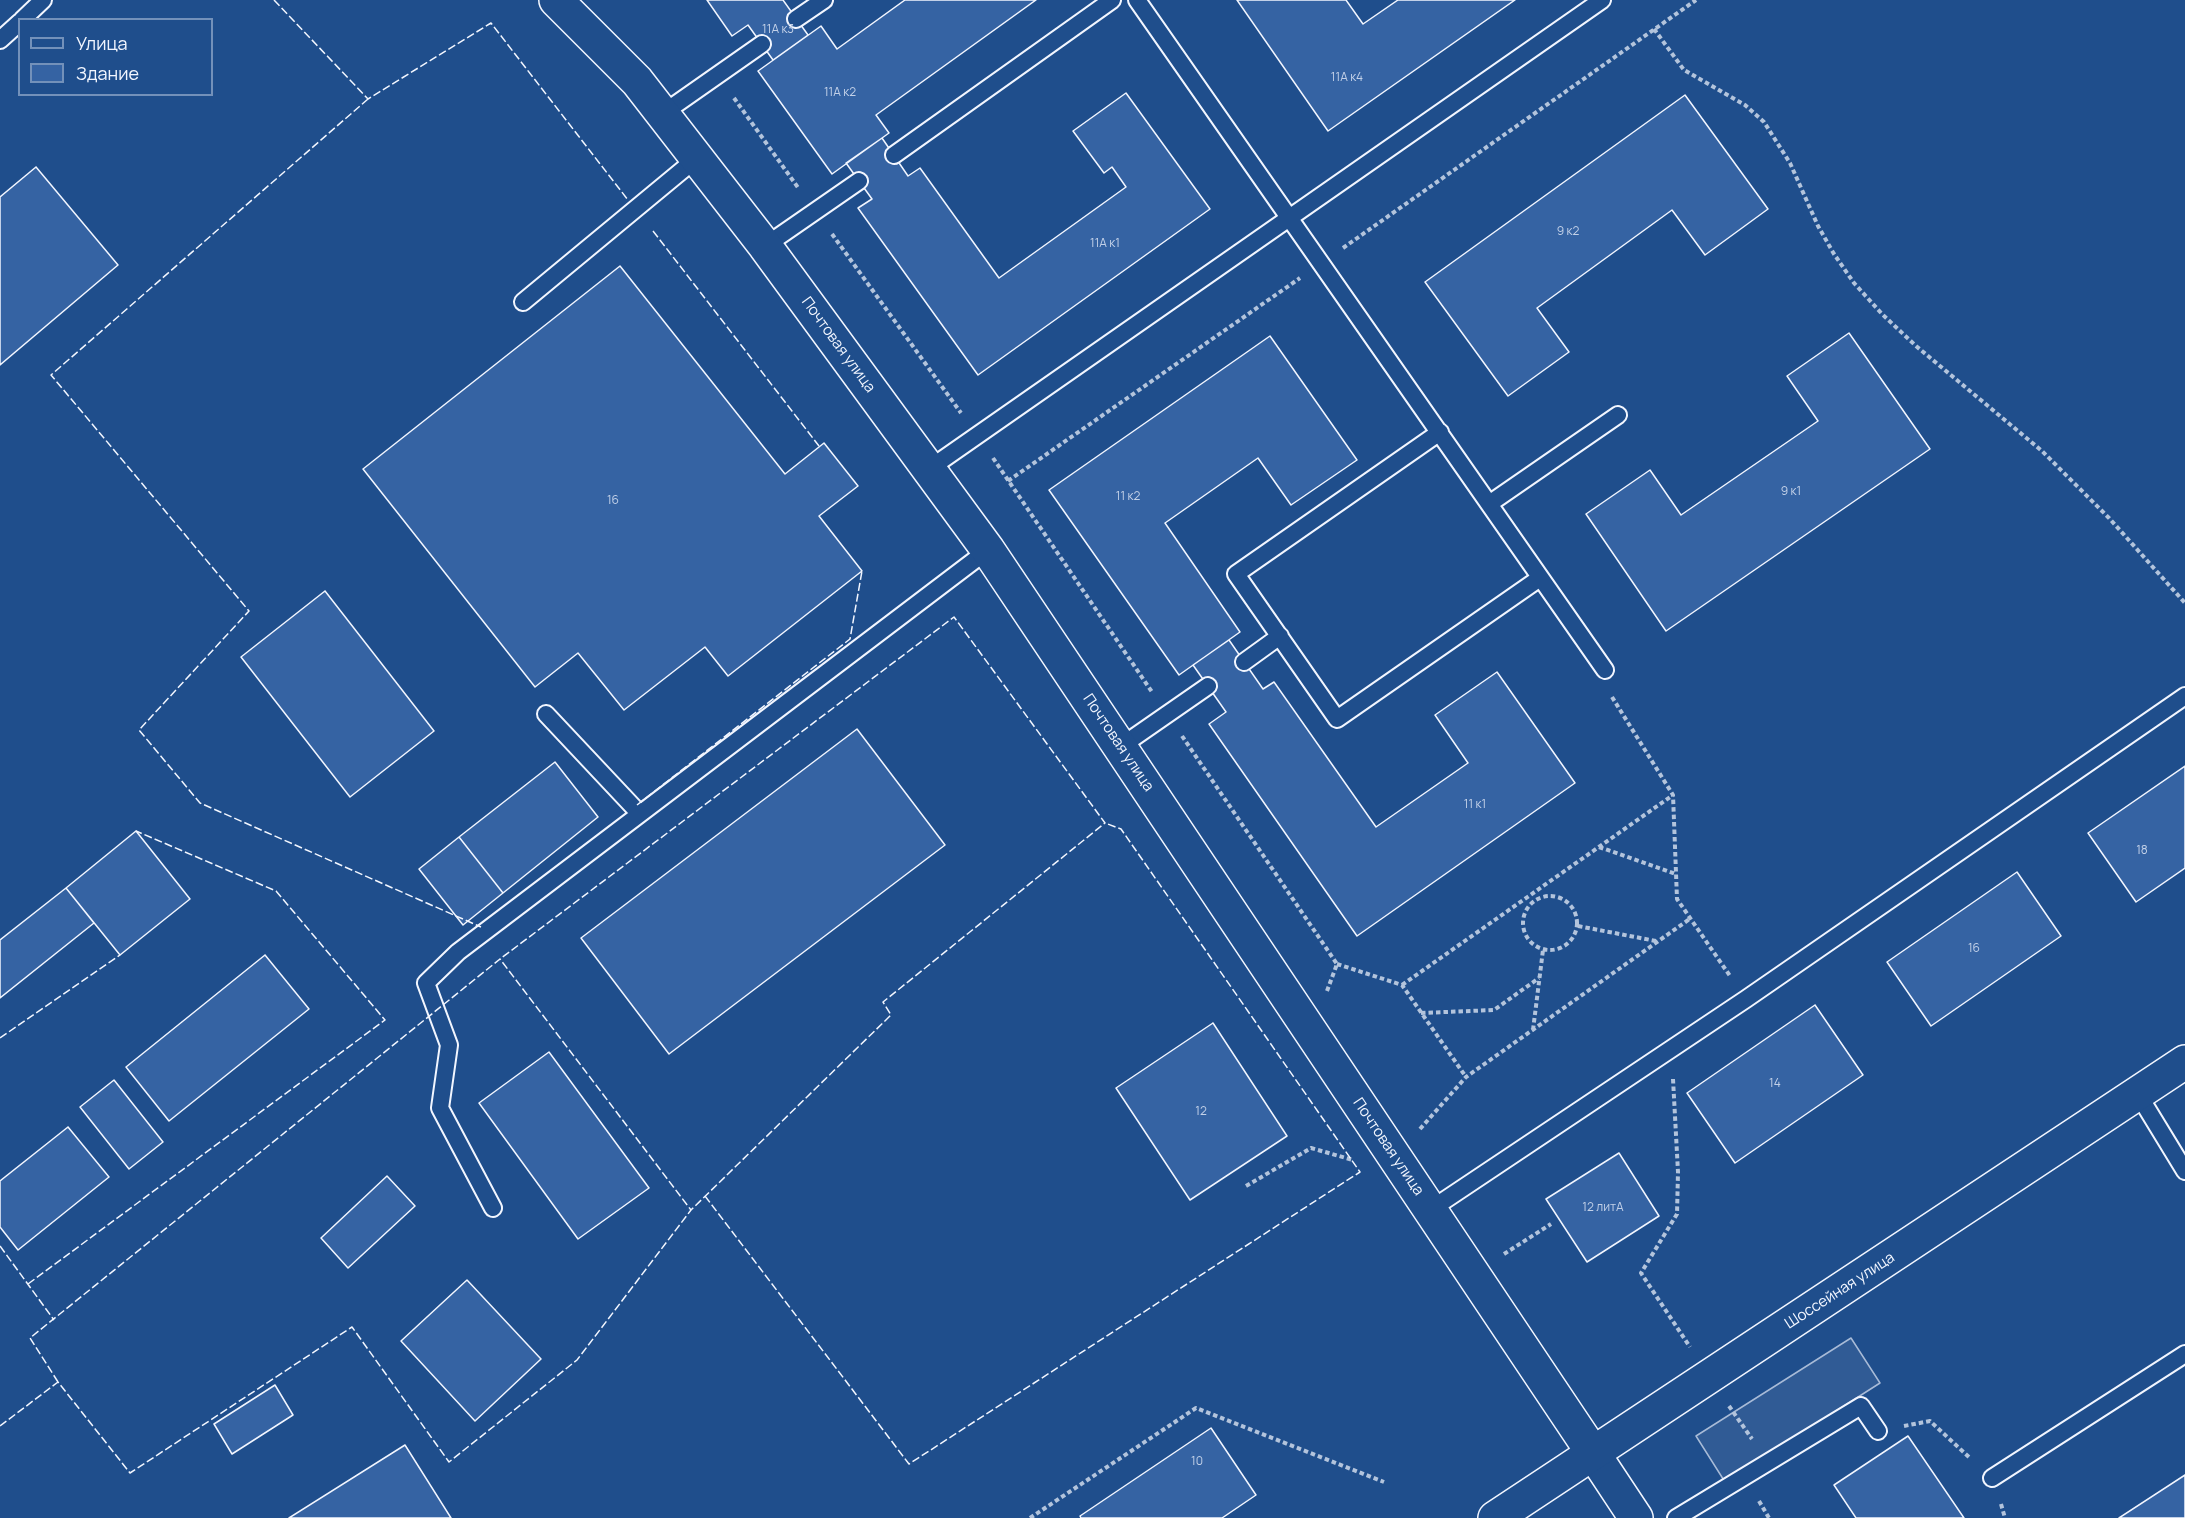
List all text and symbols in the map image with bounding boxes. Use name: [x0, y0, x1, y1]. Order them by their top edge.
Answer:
legend: [18, 18, 213, 96]
house number: 11А к3: [762, 23, 794, 37]
text: Улица: [76, 31, 128, 55]
text: Здание: [76, 61, 139, 85]
house number: 11А к4: [1331, 71, 1363, 85]
house number: 11А к2: [824, 86, 856, 100]
house number: 9 к2: [1557, 225, 1579, 239]
house number: 11А к1: [1090, 237, 1120, 251]
street label: Почтовая улица: [797, 294, 879, 396]
house number: 9 к1: [1781, 485, 1801, 499]
house number: 11 к2: [1116, 490, 1140, 504]
house number: 16: [607, 494, 619, 508]
street label: Почтовая улица: [1079, 691, 1157, 795]
house number: 11 к1: [1464, 798, 1486, 812]
house number: 18: [2136, 844, 2148, 858]
house number: 16: [1968, 942, 1980, 956]
house number: 14: [1769, 1077, 1781, 1091]
street label: Почтовая улица: [1349, 1095, 1427, 1199]
house number: 12: [1195, 1105, 1207, 1119]
house number: 12 литА: [1582, 1201, 1624, 1215]
street label: Шоссейная улица: [1782, 1249, 1898, 1333]
house number: 10: [1191, 1455, 1203, 1469]

